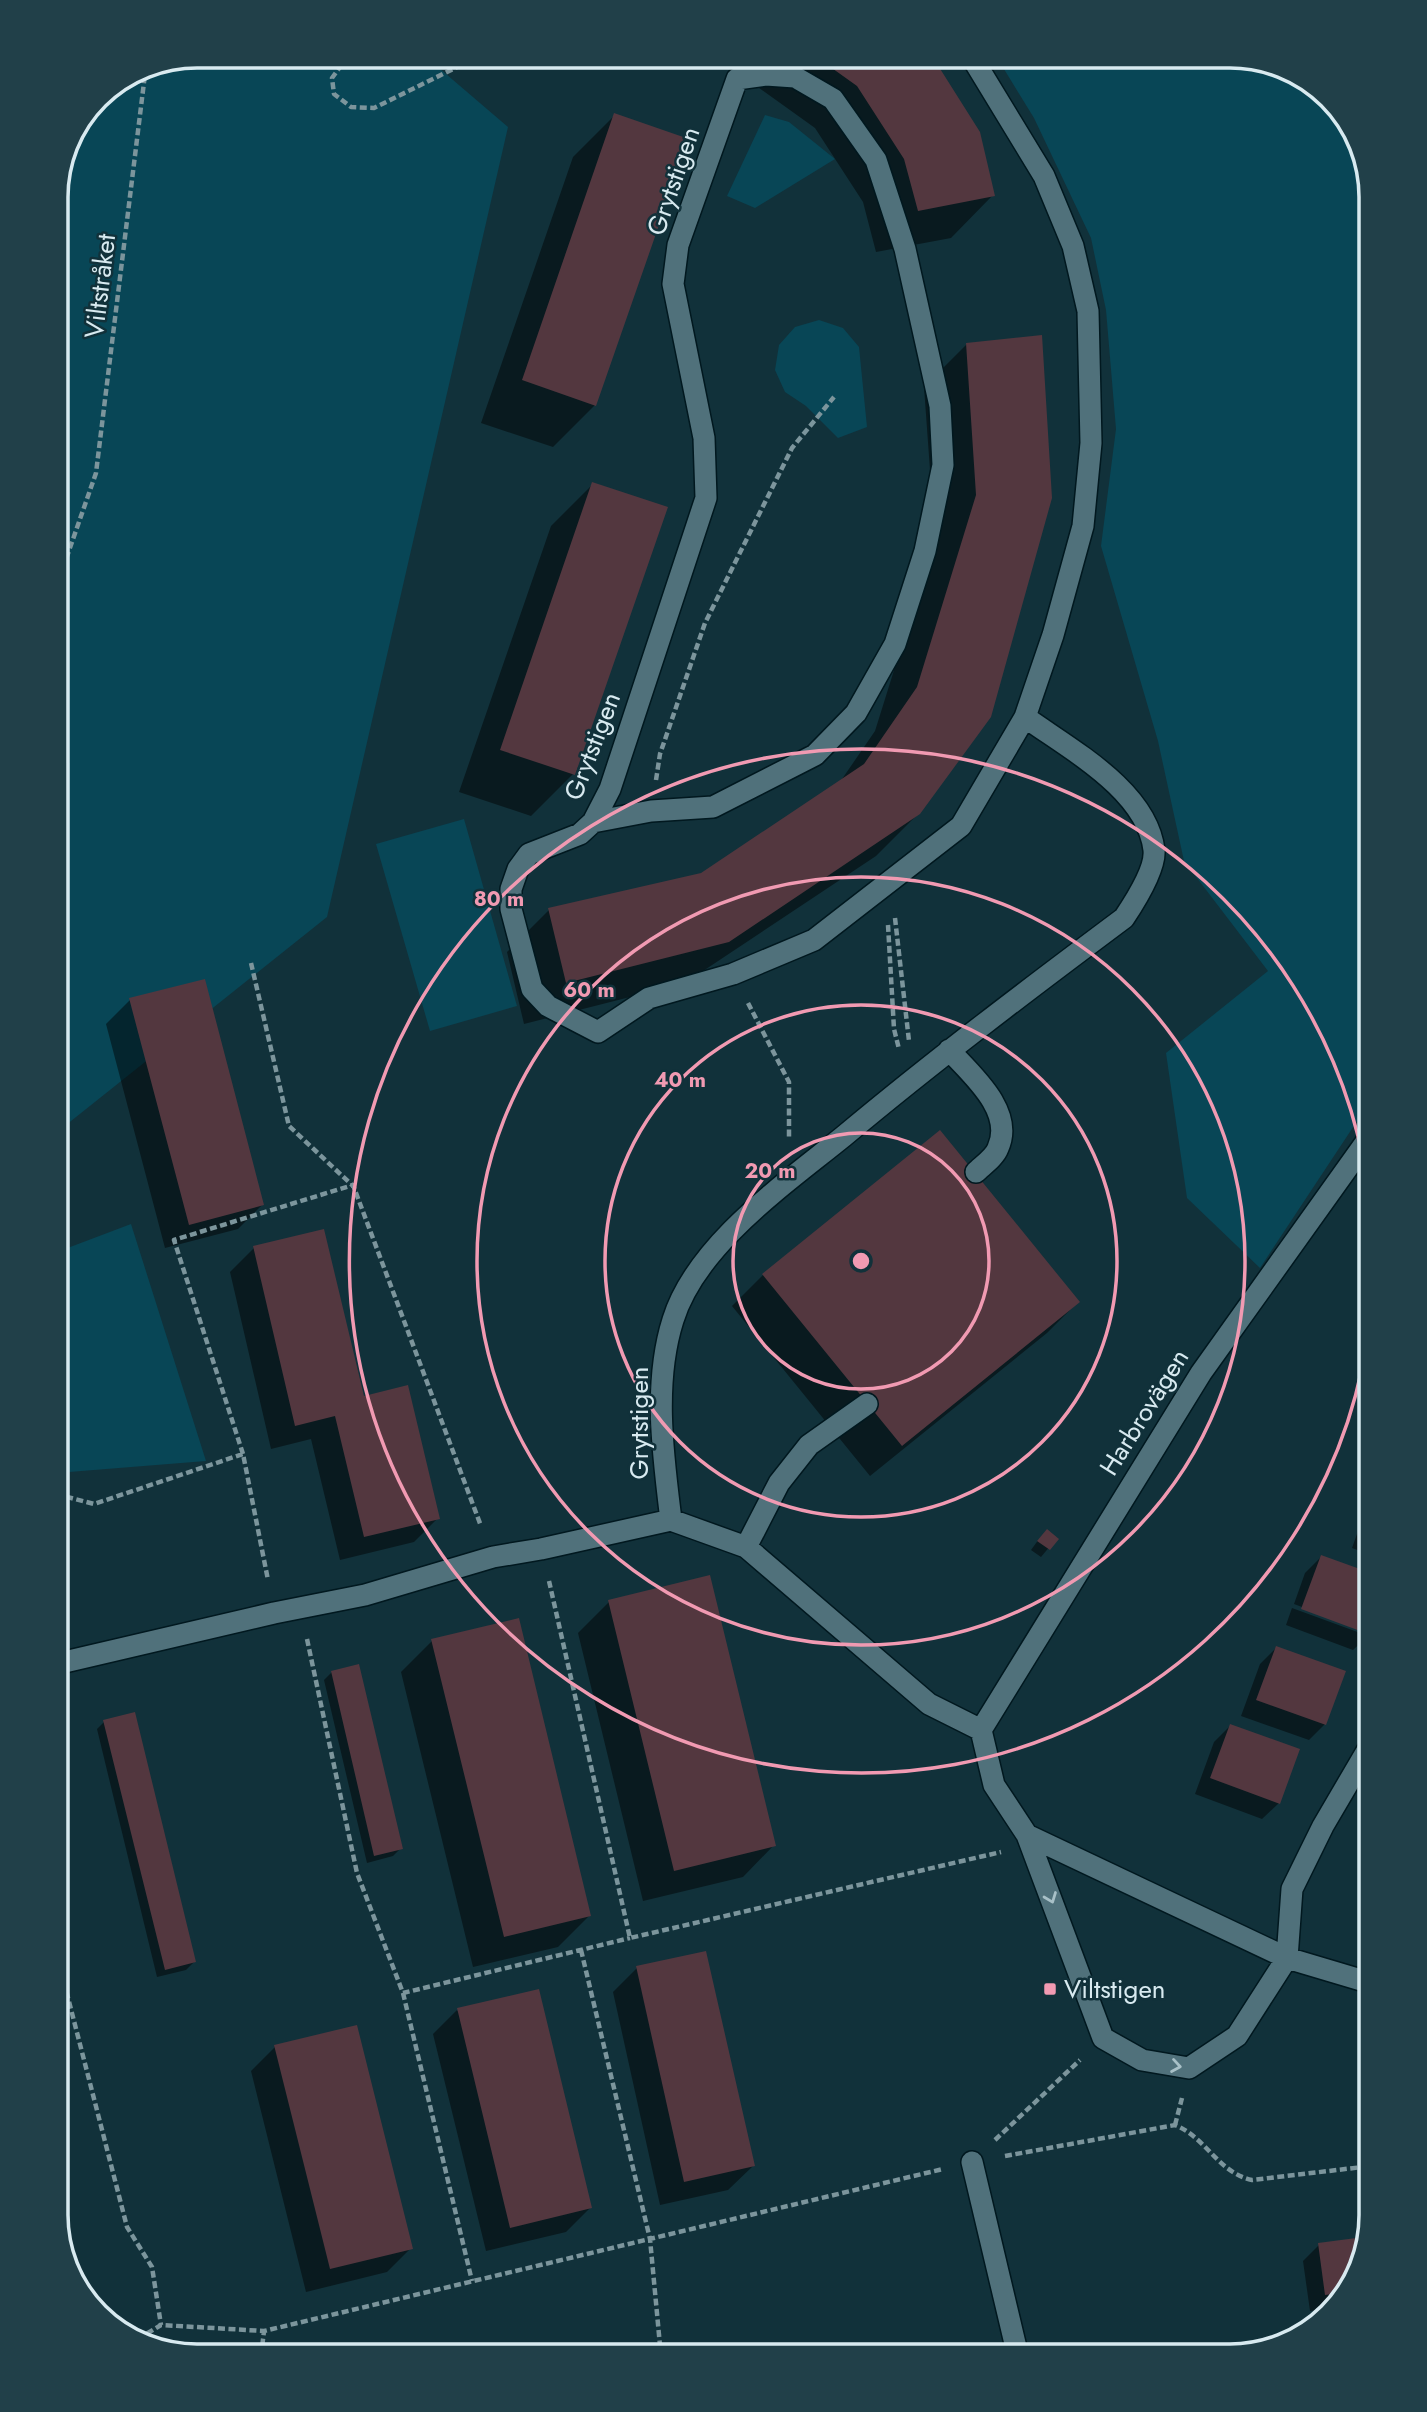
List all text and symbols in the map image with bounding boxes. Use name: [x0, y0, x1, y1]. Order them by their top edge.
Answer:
street label: Grytstigen: [637, 121, 709, 241]
street label: Viltstråket: [75, 231, 125, 340]
street label: Grytstigen: [554, 687, 630, 805]
text: 80 m: [474, 884, 524, 914]
text: 60 m: [563, 975, 615, 1005]
text: 40 m: [654, 1065, 706, 1095]
text: 20 m: [744, 1156, 796, 1186]
centre of rings: [849, 1249, 873, 1273]
street label: Harbrovägen: [1090, 1341, 1198, 1483]
street label: Grytstigen: [620, 1367, 658, 1479]
one-way arrow: [1043, 1892, 1057, 1904]
place label: Viltstigen: [1064, 1970, 1165, 2008]
marker: Viltstigen: [1042, 1981, 1058, 1997]
one-way arrow: [1170, 2058, 1182, 2073]

